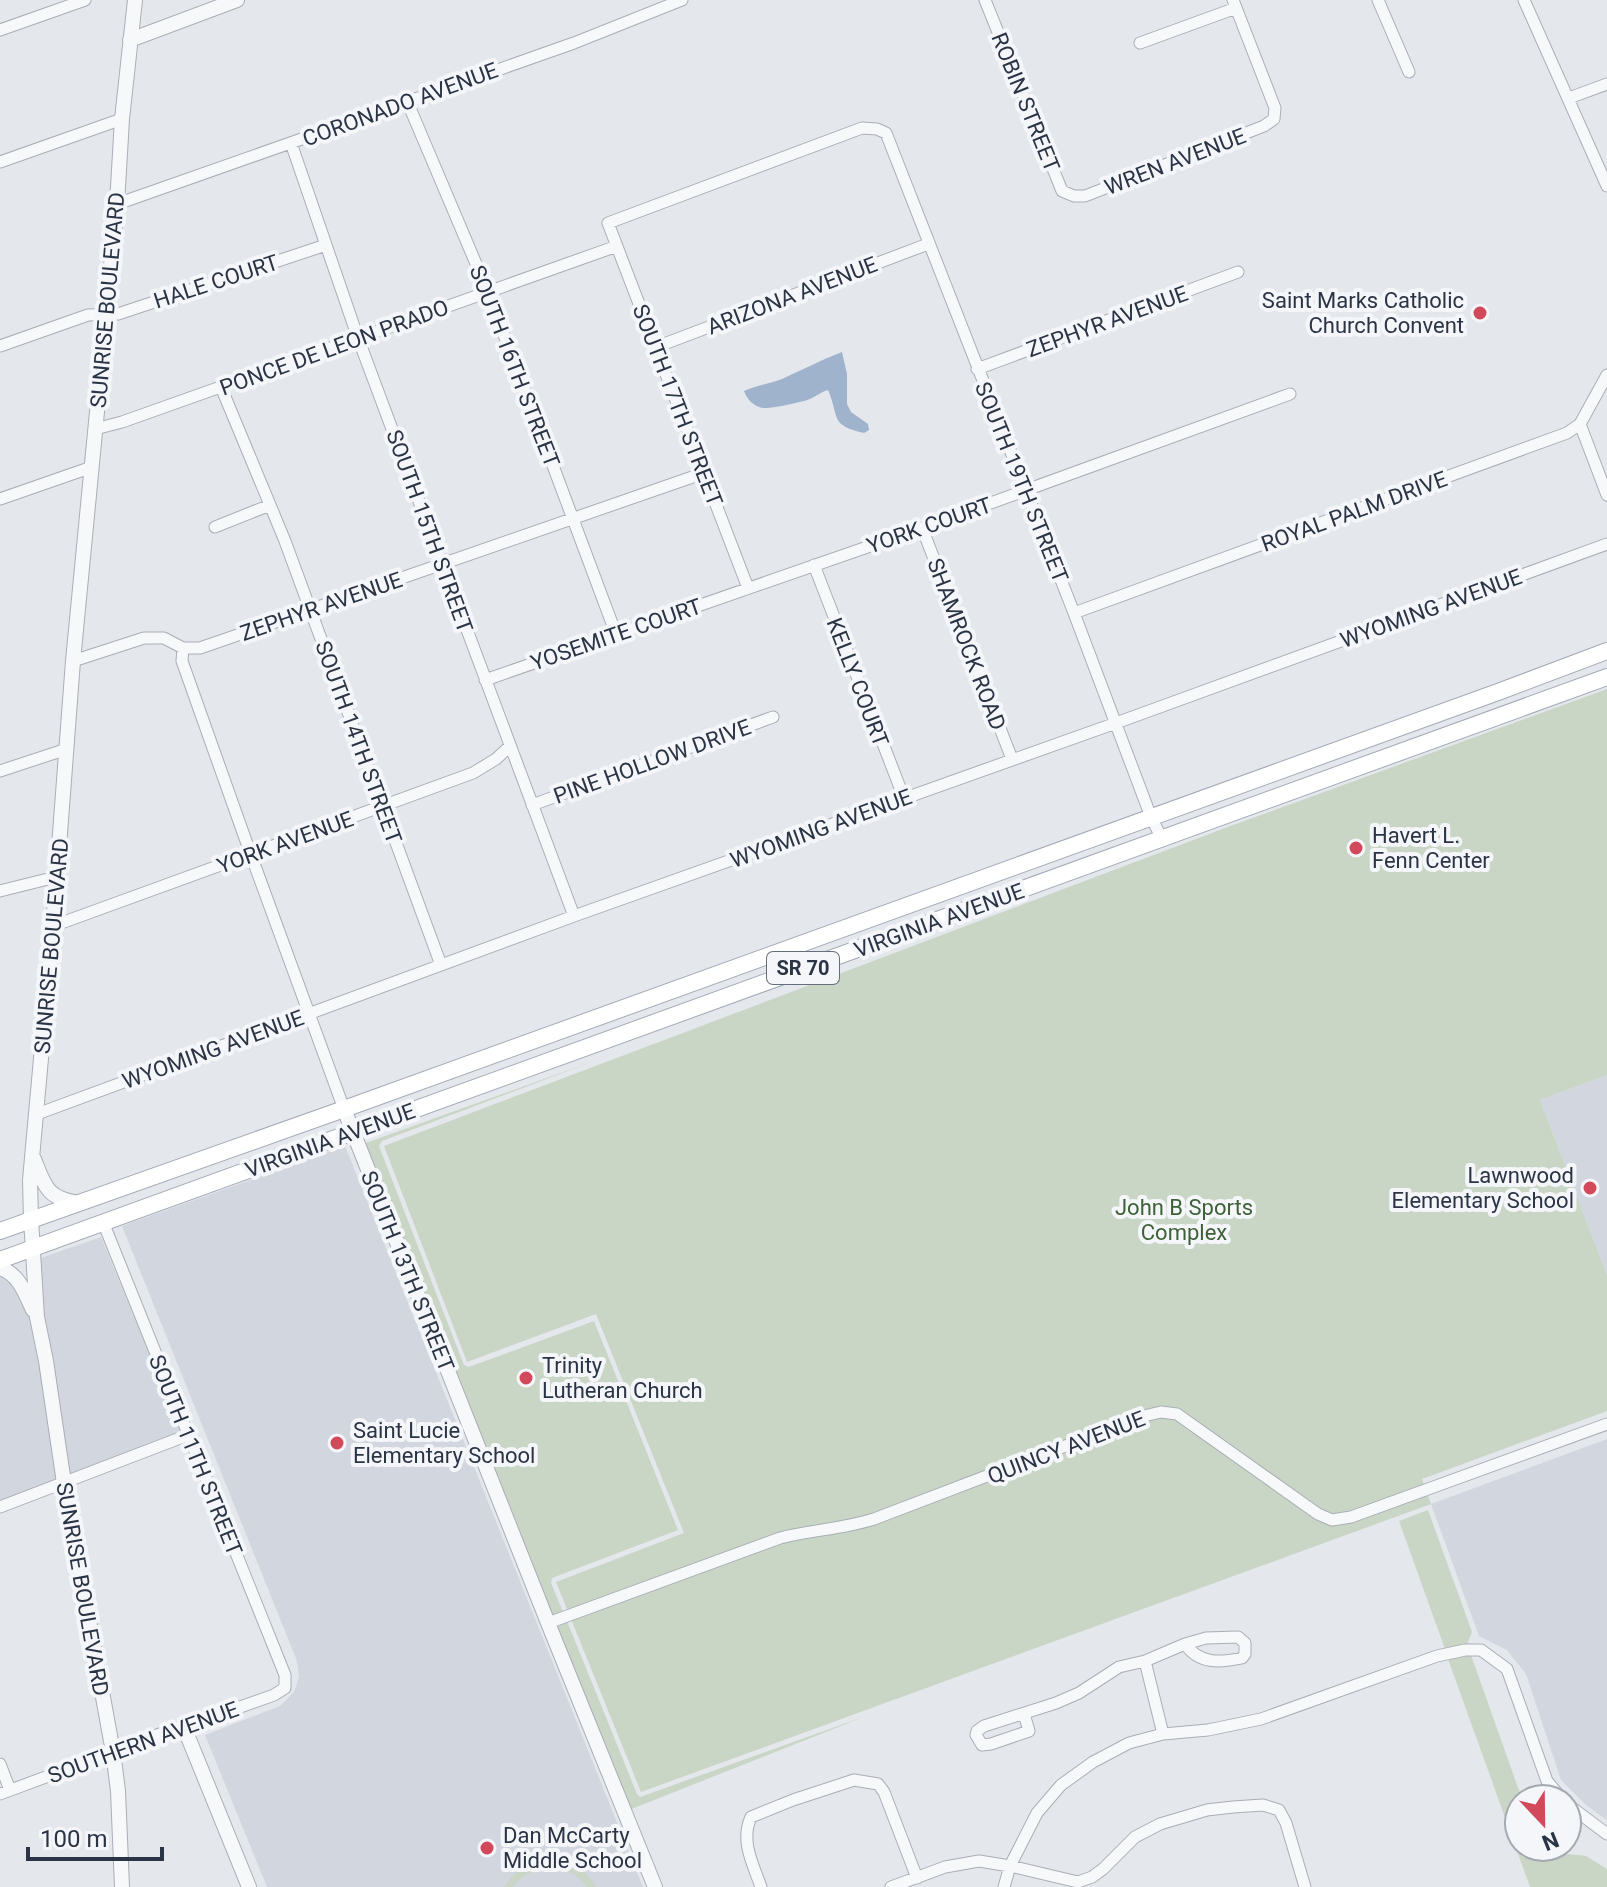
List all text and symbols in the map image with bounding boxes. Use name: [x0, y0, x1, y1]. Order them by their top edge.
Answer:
street label: ROBIN STREET: [986, 29, 1065, 175]
street label: CORONADO AVENUE: [299, 58, 501, 151]
street label: WREN AVENUE: [1101, 123, 1249, 200]
street label: SUNRISE BOULEVARD: [86, 191, 129, 409]
street label: HALE COURT: [151, 250, 282, 313]
street label: ARIZONA AVENUE: [704, 252, 881, 339]
street label: SOUTH 16TH STREET: [465, 262, 565, 470]
street label: ZEPHYR AVENUE: [1023, 281, 1191, 362]
place label: Saint Marks Catholic Church Convent: [1262, 288, 1464, 338]
street label: PONCE DE LEON PRADO: [216, 294, 452, 400]
street label: SOUTH 17TH STREET: [628, 301, 728, 509]
marker: Saint Marks Catholic Church Convent: [1471, 304, 1489, 322]
street label: SOUTH 19TH STREET: [970, 378, 1073, 586]
street label: SOUTH 15TH STREET: [381, 426, 478, 636]
street label: ROYAL PALM DRIVE: [1258, 466, 1450, 557]
street label: YORK COURT: [863, 492, 995, 559]
street label: SHAMROCK ROAD: [922, 555, 1011, 734]
street label: WYOMING AVENUE: [1337, 564, 1525, 653]
street label: ZEPHYR AVENUE: [237, 567, 405, 646]
street label: YOSEMITE COURT: [527, 593, 705, 675]
street label: KELLY COURT: [822, 614, 894, 750]
street label: SOUTH 14TH STREET: [310, 637, 407, 847]
street label: PINE HOLLOW DRIVE: [550, 714, 754, 809]
street label: WYOMING AVENUE: [727, 784, 915, 873]
street label: YORK AVENUE: [214, 806, 357, 879]
place label: Havert L. Fenn Center: [1372, 823, 1490, 873]
street label: SUNRISE BOULEVARD: [30, 837, 73, 1055]
marker: Havert L. Fenn Center: [1347, 839, 1365, 857]
street label: VIRGINIA AVENUE: [851, 878, 1027, 963]
road number: SR 70: [767, 952, 839, 984]
street label: WYOMING AVENUE: [119, 1005, 307, 1094]
street label: VIRGINIA AVENUE: [242, 1098, 418, 1183]
place label: Lawnwood Elementary School: [1392, 1163, 1574, 1213]
street label: SOUTH 13TH STREET: [356, 1167, 459, 1375]
marker: Lawnwood Elementary School: [1581, 1179, 1599, 1197]
park label: John B Sports Complex: [1115, 1195, 1253, 1245]
street label: SOUTH 11TH STREET: [144, 1351, 247, 1559]
place label: Trinity Lutheran Church: [542, 1353, 703, 1403]
marker: Trinity Lutheran Church: [517, 1369, 535, 1387]
street label: QUINCY AVENUE: [984, 1406, 1148, 1489]
place label: Saint Lucie Elementary School: [353, 1418, 535, 1468]
marker: Saint Lucie Elementary School: [328, 1434, 346, 1452]
street label: SUNRISE BOULEVARD: [51, 1480, 114, 1698]
street label: SOUTHERN AVENUE: [45, 1696, 242, 1789]
north arrow: [1503, 1783, 1583, 1863]
scale bar: [28, 1811, 162, 1861]
place label: Dan McCarty Middle School: [503, 1823, 642, 1873]
text: 100 m: [40, 1825, 107, 1853]
text: N: [1538, 1827, 1562, 1856]
marker: Dan McCarty Middle School: [478, 1839, 496, 1857]

